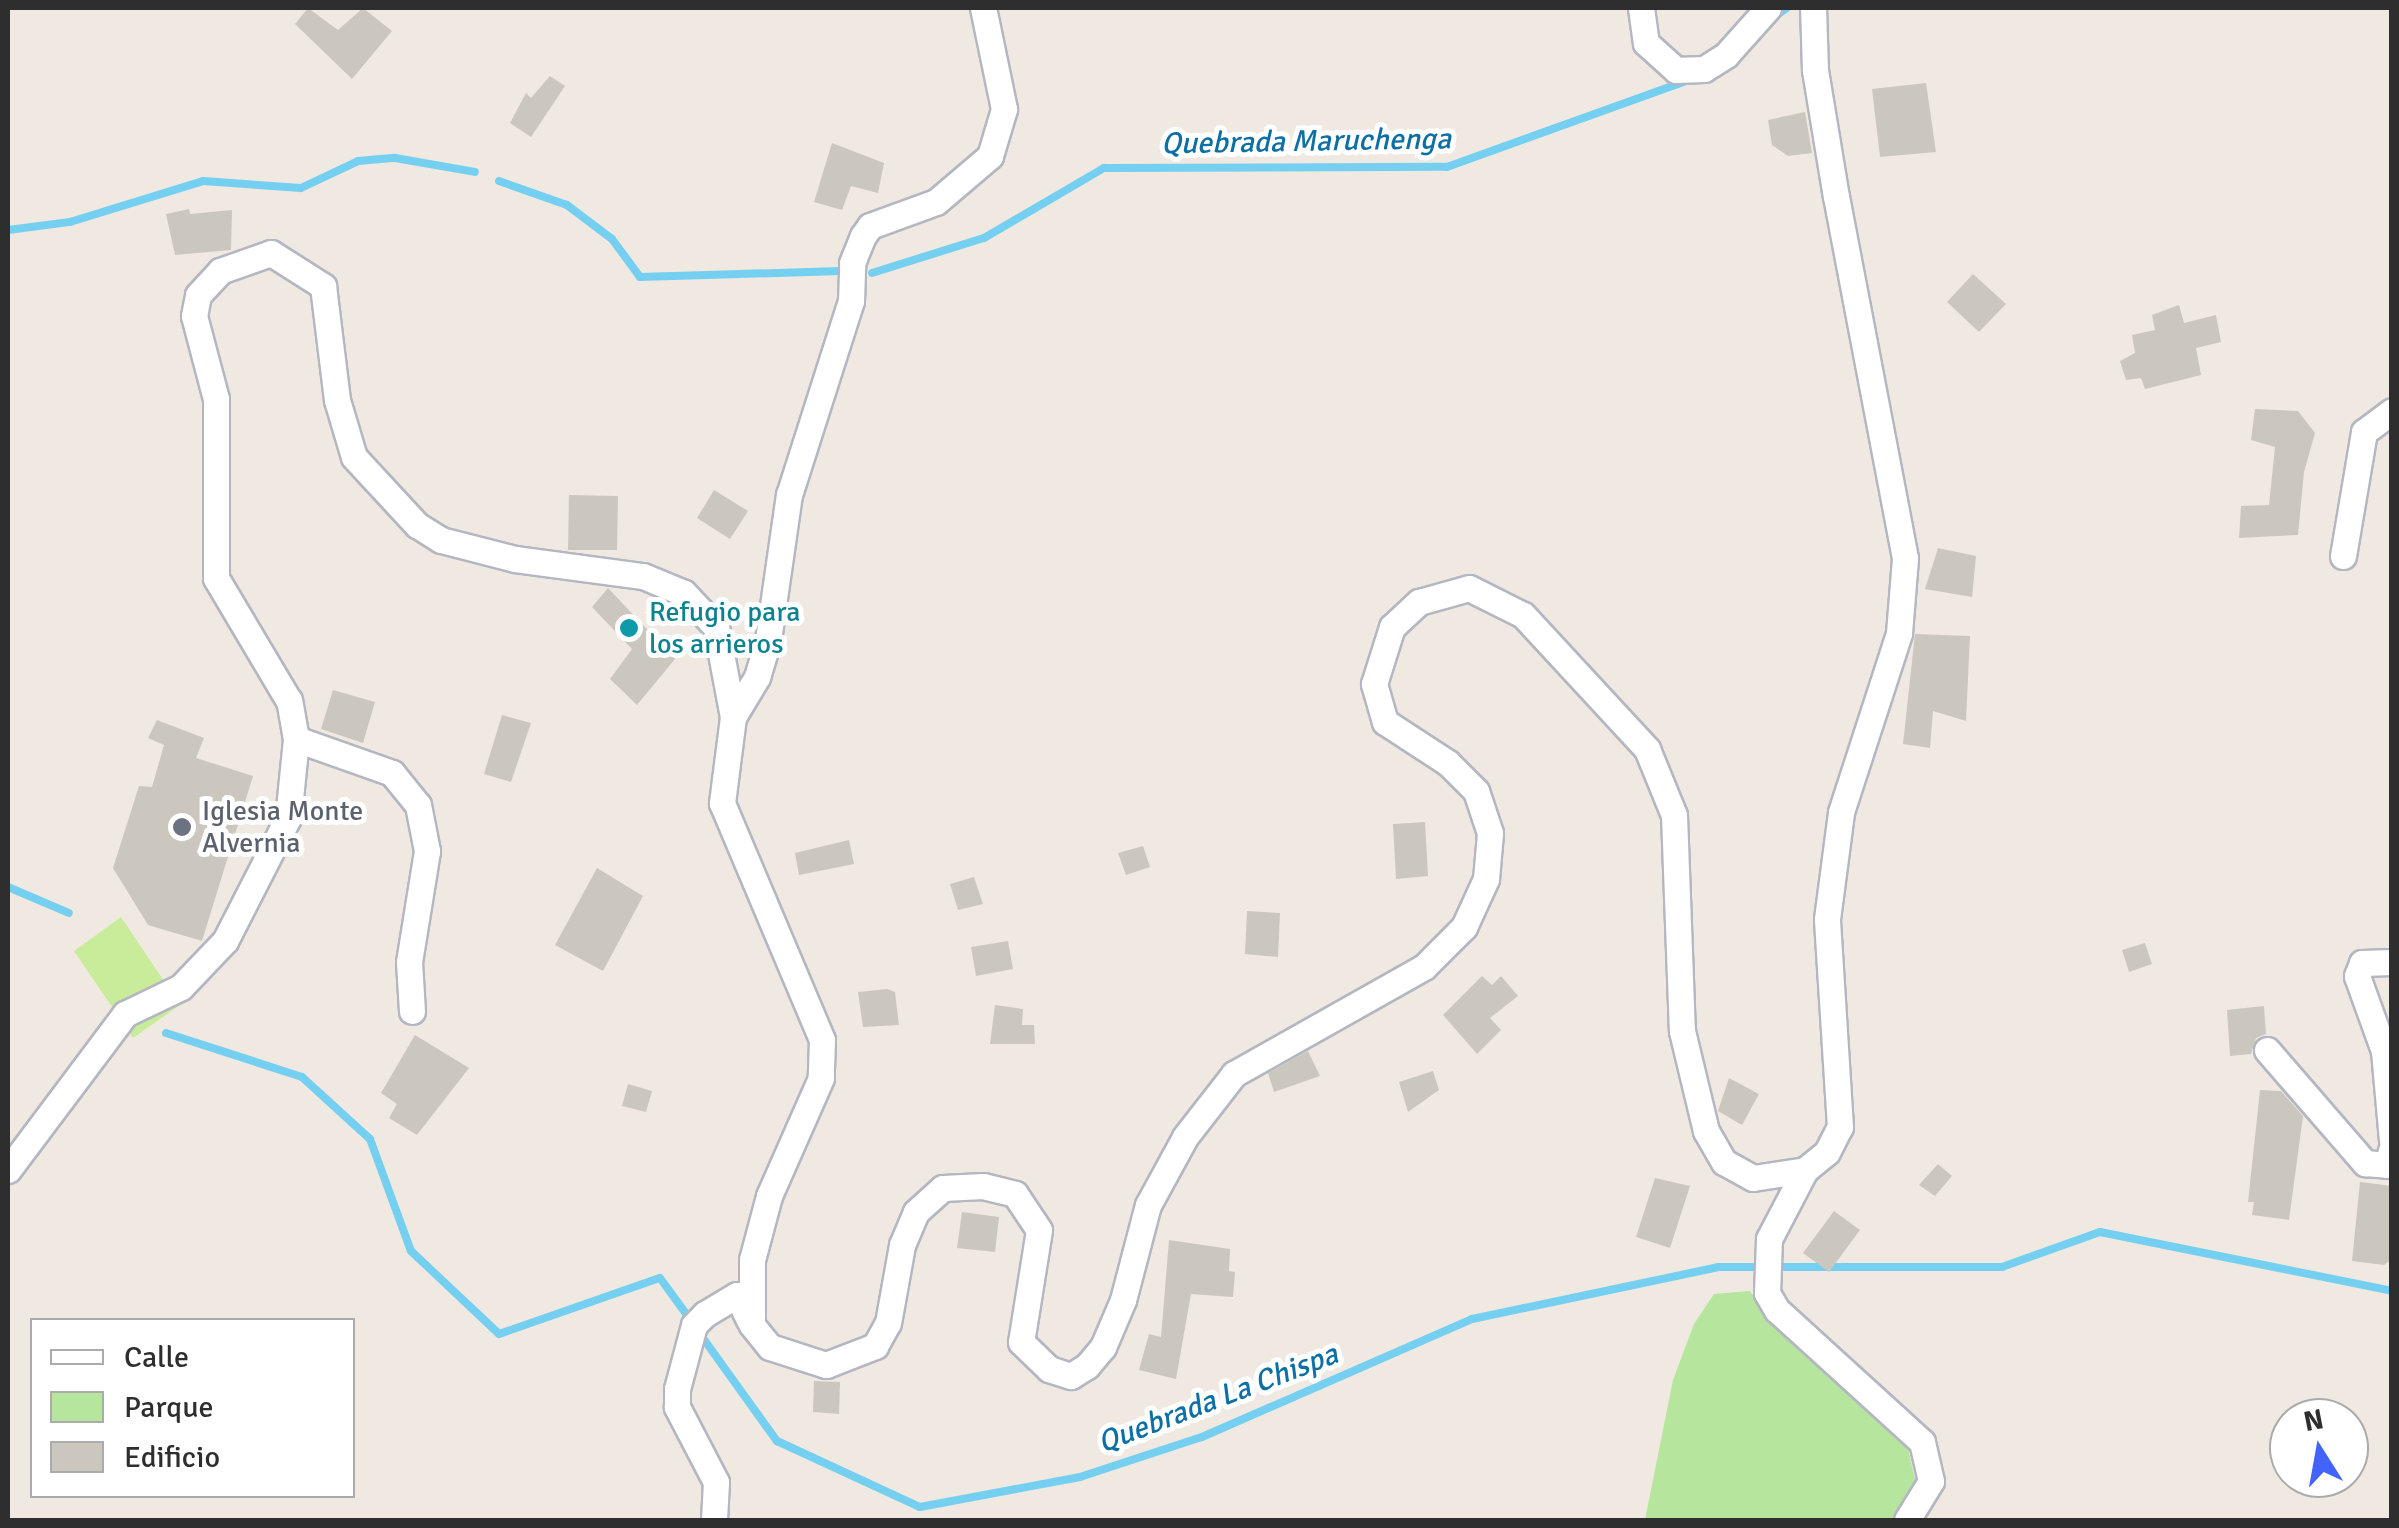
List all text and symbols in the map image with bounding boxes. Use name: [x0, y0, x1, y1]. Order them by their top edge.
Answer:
water label: Quebrada Maruchenga: [1161, 121, 1451, 163]
place label: Refugio para los arrieros: [649, 595, 800, 661]
marker: Refugio para los arrieros: [618, 617, 640, 639]
place label: Iglesia Monte Alvernia: [202, 794, 363, 860]
marker: Iglesia Monte Alvernia: [171, 816, 193, 838]
legend: [30, 1318, 355, 1498]
water label: Quebrada La Chispa: [1093, 1337, 1343, 1461]
text: Calle: [124, 1339, 189, 1376]
text: Parque: [124, 1389, 214, 1426]
north arrow: [2269, 1398, 2369, 1498]
text: N: [2301, 1402, 2326, 1439]
text: Edificio: [124, 1439, 220, 1476]

